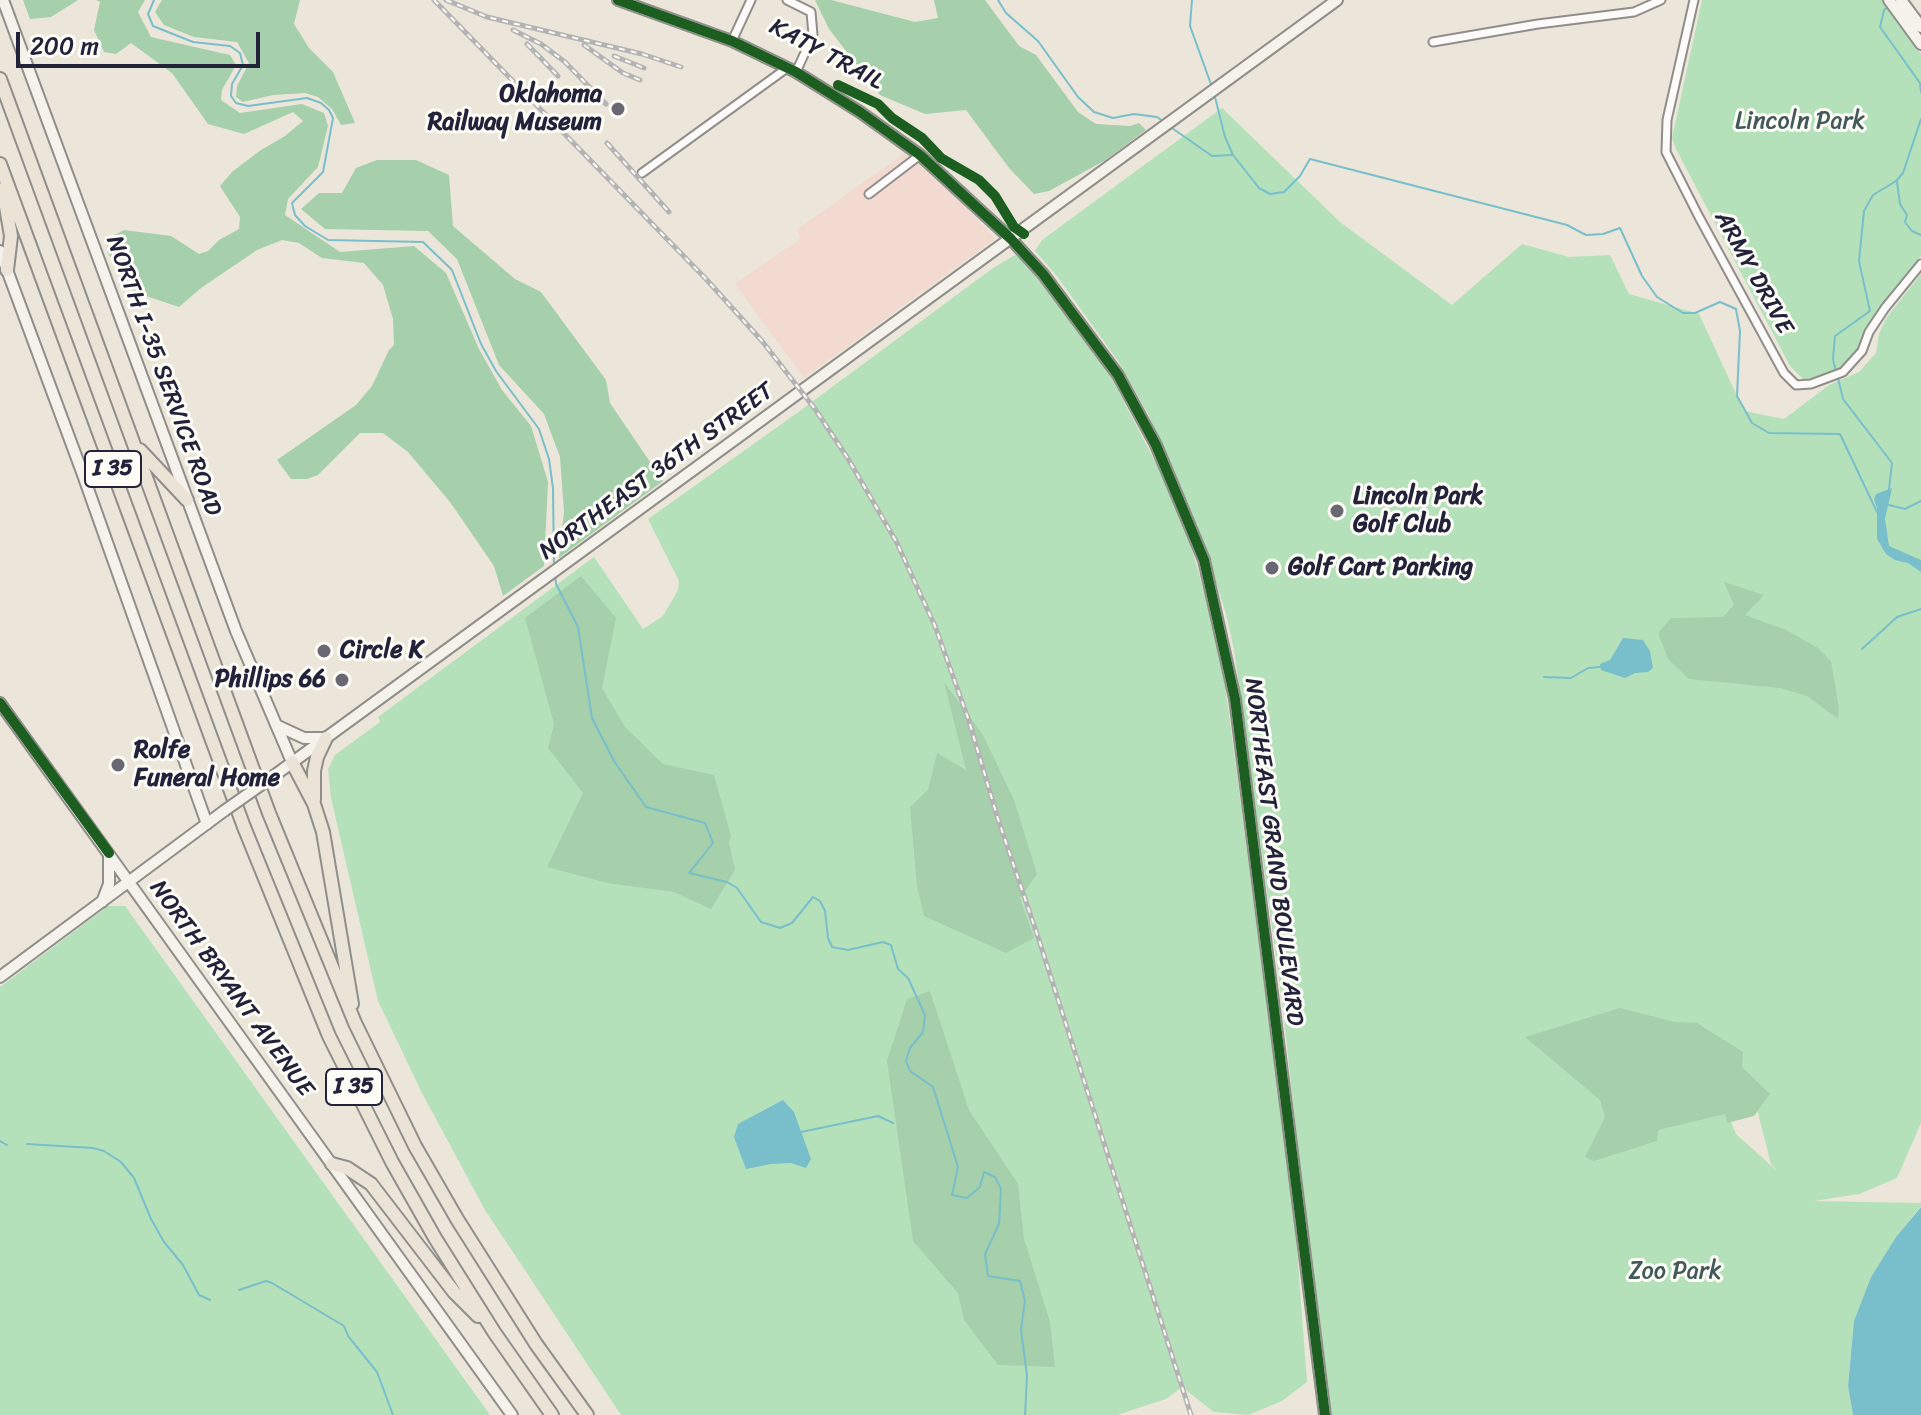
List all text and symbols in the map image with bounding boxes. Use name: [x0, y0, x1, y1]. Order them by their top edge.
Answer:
street label: KATY TRAIL: [764, 13, 888, 97]
scale bar: [20, 16, 264, 66]
text: 200 m: [30, 25, 99, 67]
place label: Oklahoma Railway Museum: [428, 81, 602, 137]
marker: Oklahoma Railway Museum: [609, 100, 627, 118]
park label: Lincoln Park: [1735, 108, 1865, 136]
street label: ARMY DRIVE: [1707, 206, 1799, 340]
street label: NORTH I-35 SERVICE ROAD: [99, 232, 227, 520]
street label: NORTHEAST 36TH STREET: [534, 377, 780, 567]
road number: I 35: [85, 451, 141, 487]
place label: Lincoln Park Golf Club: [1353, 483, 1483, 539]
marker: Lincoln Park Golf Club: [1328, 502, 1346, 520]
place label: Golf Cart Parking: [1288, 554, 1473, 582]
marker: Golf Cart Parking: [1263, 559, 1281, 577]
place label: Circle K: [340, 637, 423, 665]
marker: Circle K: [315, 642, 333, 660]
place label: Phillips 66: [215, 666, 326, 694]
marker: Phillips 66: [333, 671, 351, 689]
street label: NORTHEAST GRAND BOULEVARD: [1237, 676, 1309, 1028]
place label: Rolfe Funeral Home: [134, 737, 280, 793]
marker: Rolfe Funeral Home: [109, 756, 127, 774]
street label: NORTH BRYANT AVENUE: [143, 875, 319, 1103]
road number: I 35: [326, 1069, 382, 1105]
park label: Zoo Park: [1629, 1258, 1721, 1286]

